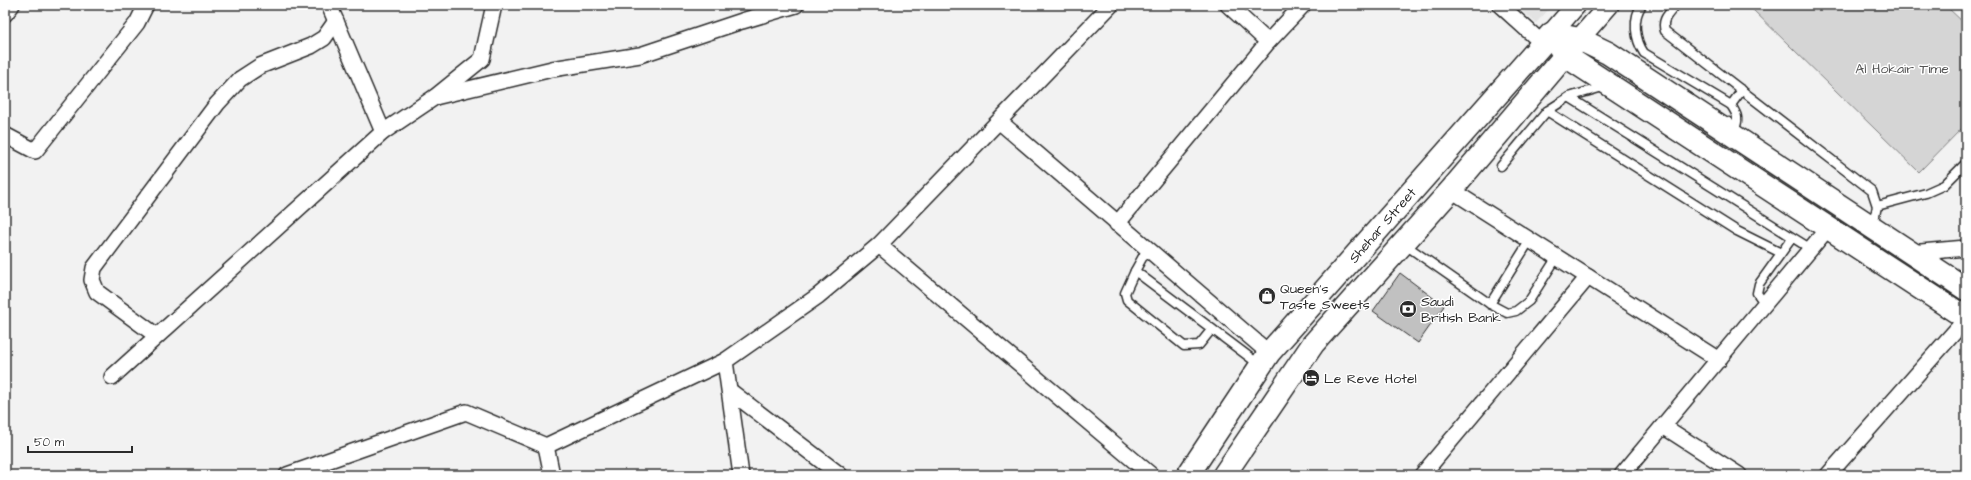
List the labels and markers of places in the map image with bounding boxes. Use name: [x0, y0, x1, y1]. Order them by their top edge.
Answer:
place label: Queen's Taste Sweets: [1280, 279, 1370, 315]
shop icon: Queen's Taste Sweets: [1257, 286, 1277, 306]
place label: Saudi British Bank: [1421, 292, 1501, 328]
bank icon: Saudi British Bank: [1398, 299, 1418, 319]
hotel icon: Le Reve Hotel: [1301, 368, 1321, 388]
place label: Le Reve Hotel: [1324, 369, 1417, 389]

